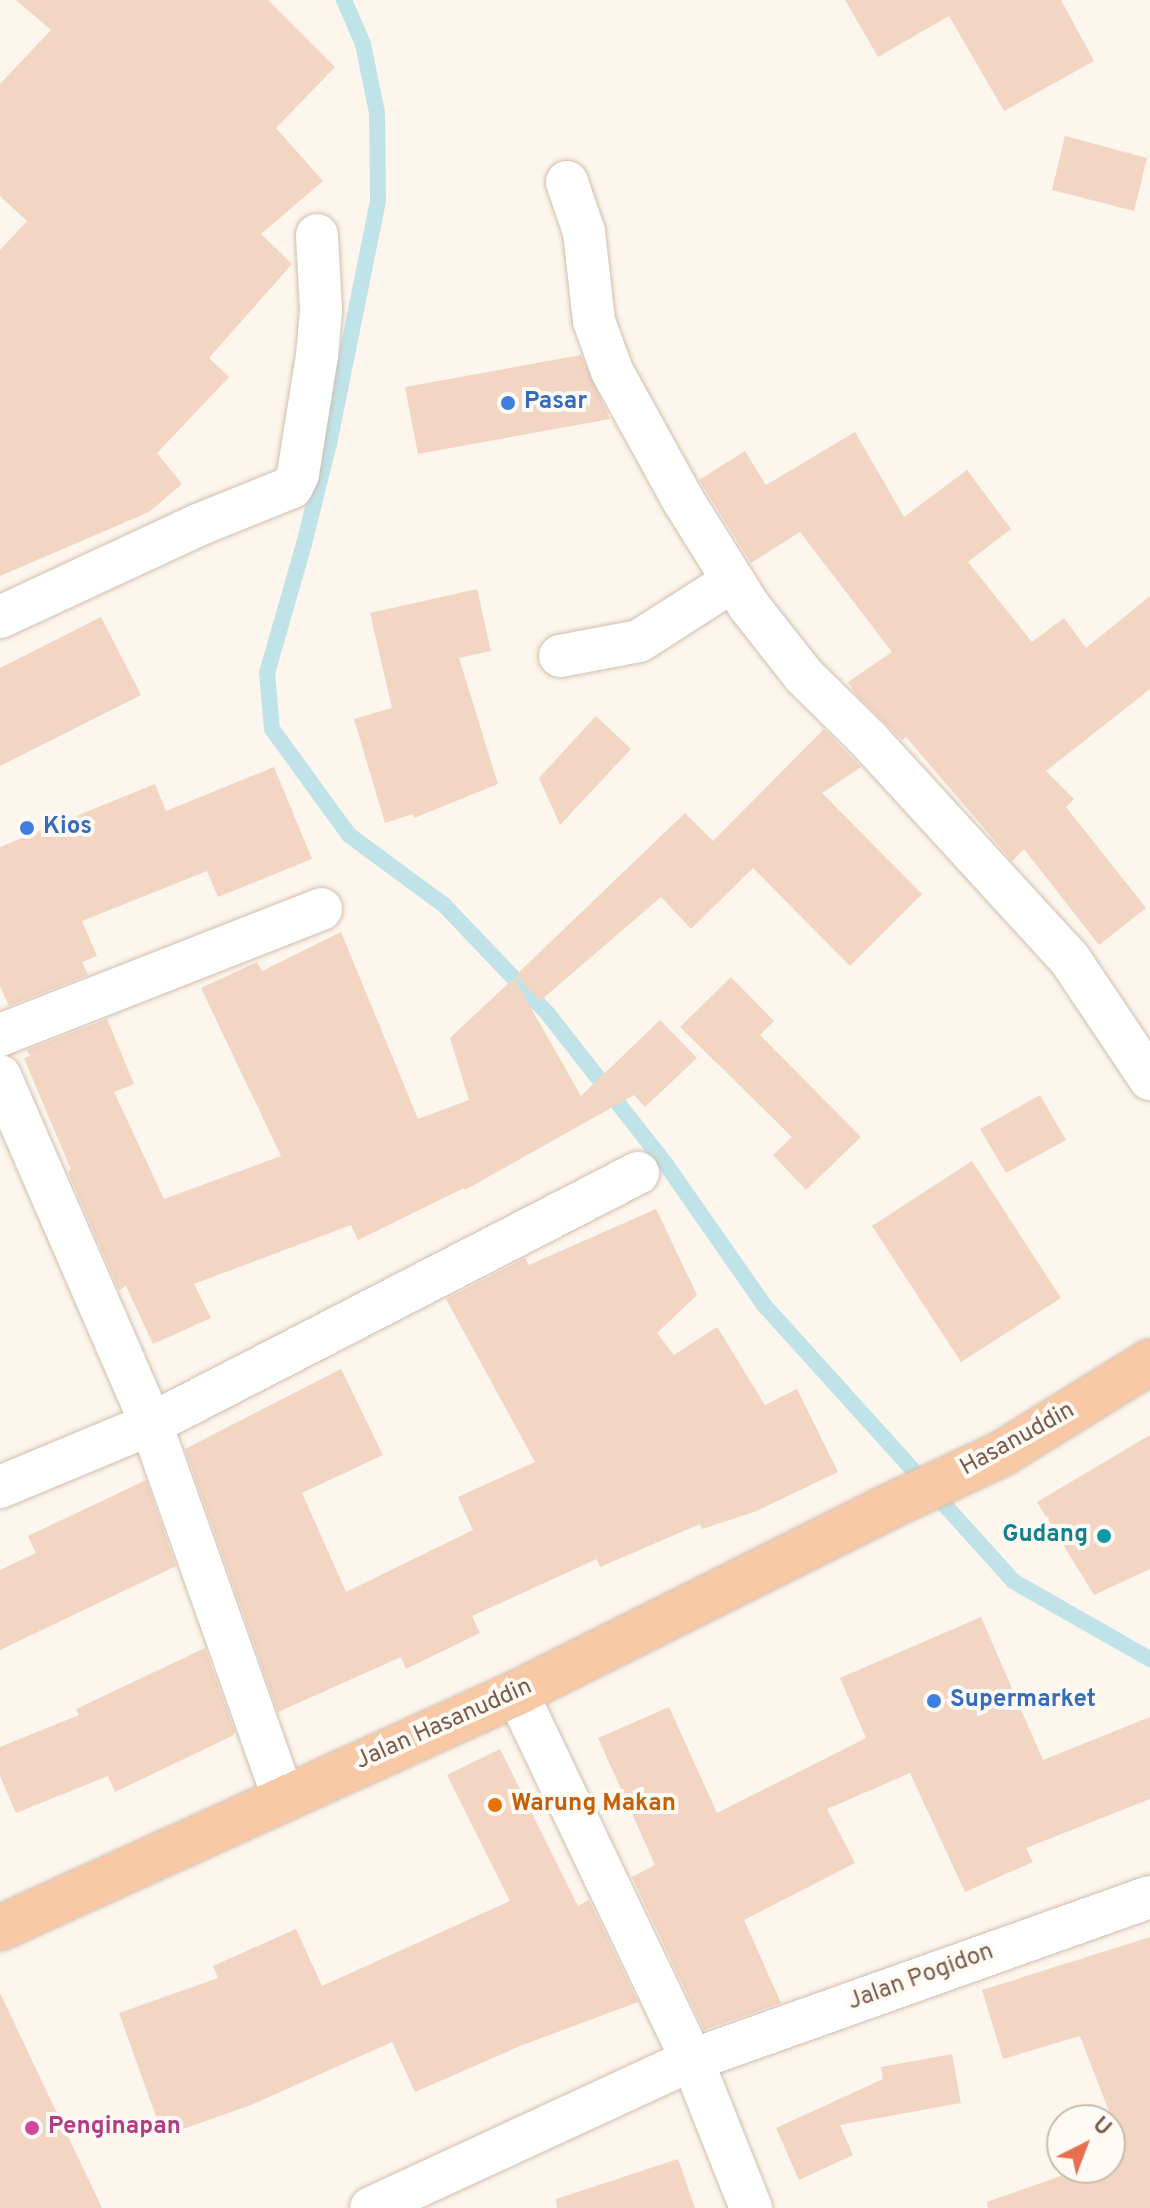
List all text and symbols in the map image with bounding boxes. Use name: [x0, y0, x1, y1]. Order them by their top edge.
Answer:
place label: Pasar: [524, 389, 587, 417]
marker: Pasar: [499, 394, 517, 412]
place label: Kios: [43, 814, 92, 842]
marker: Kios: [18, 819, 36, 837]
street label: Hasanuddin: [956, 1397, 1080, 1483]
place label: Gudang: [1002, 1522, 1088, 1550]
marker: Gudang: [1095, 1527, 1113, 1545]
street label: Jalan Hasanuddin: [351, 1673, 537, 1777]
place label: Supermarket: [950, 1687, 1096, 1715]
marker: Supermarket: [925, 1692, 943, 1710]
place label: Warung Makan: [511, 1791, 676, 1819]
marker: Warung Makan: [486, 1796, 504, 1814]
street label: Jalan Pogidon: [844, 1938, 998, 2018]
north arrow: [1046, 2104, 1126, 2184]
text: U: [1086, 2112, 1116, 2143]
place label: Penginapan: [48, 2114, 181, 2142]
marker: Penginapan: [23, 2119, 41, 2137]

